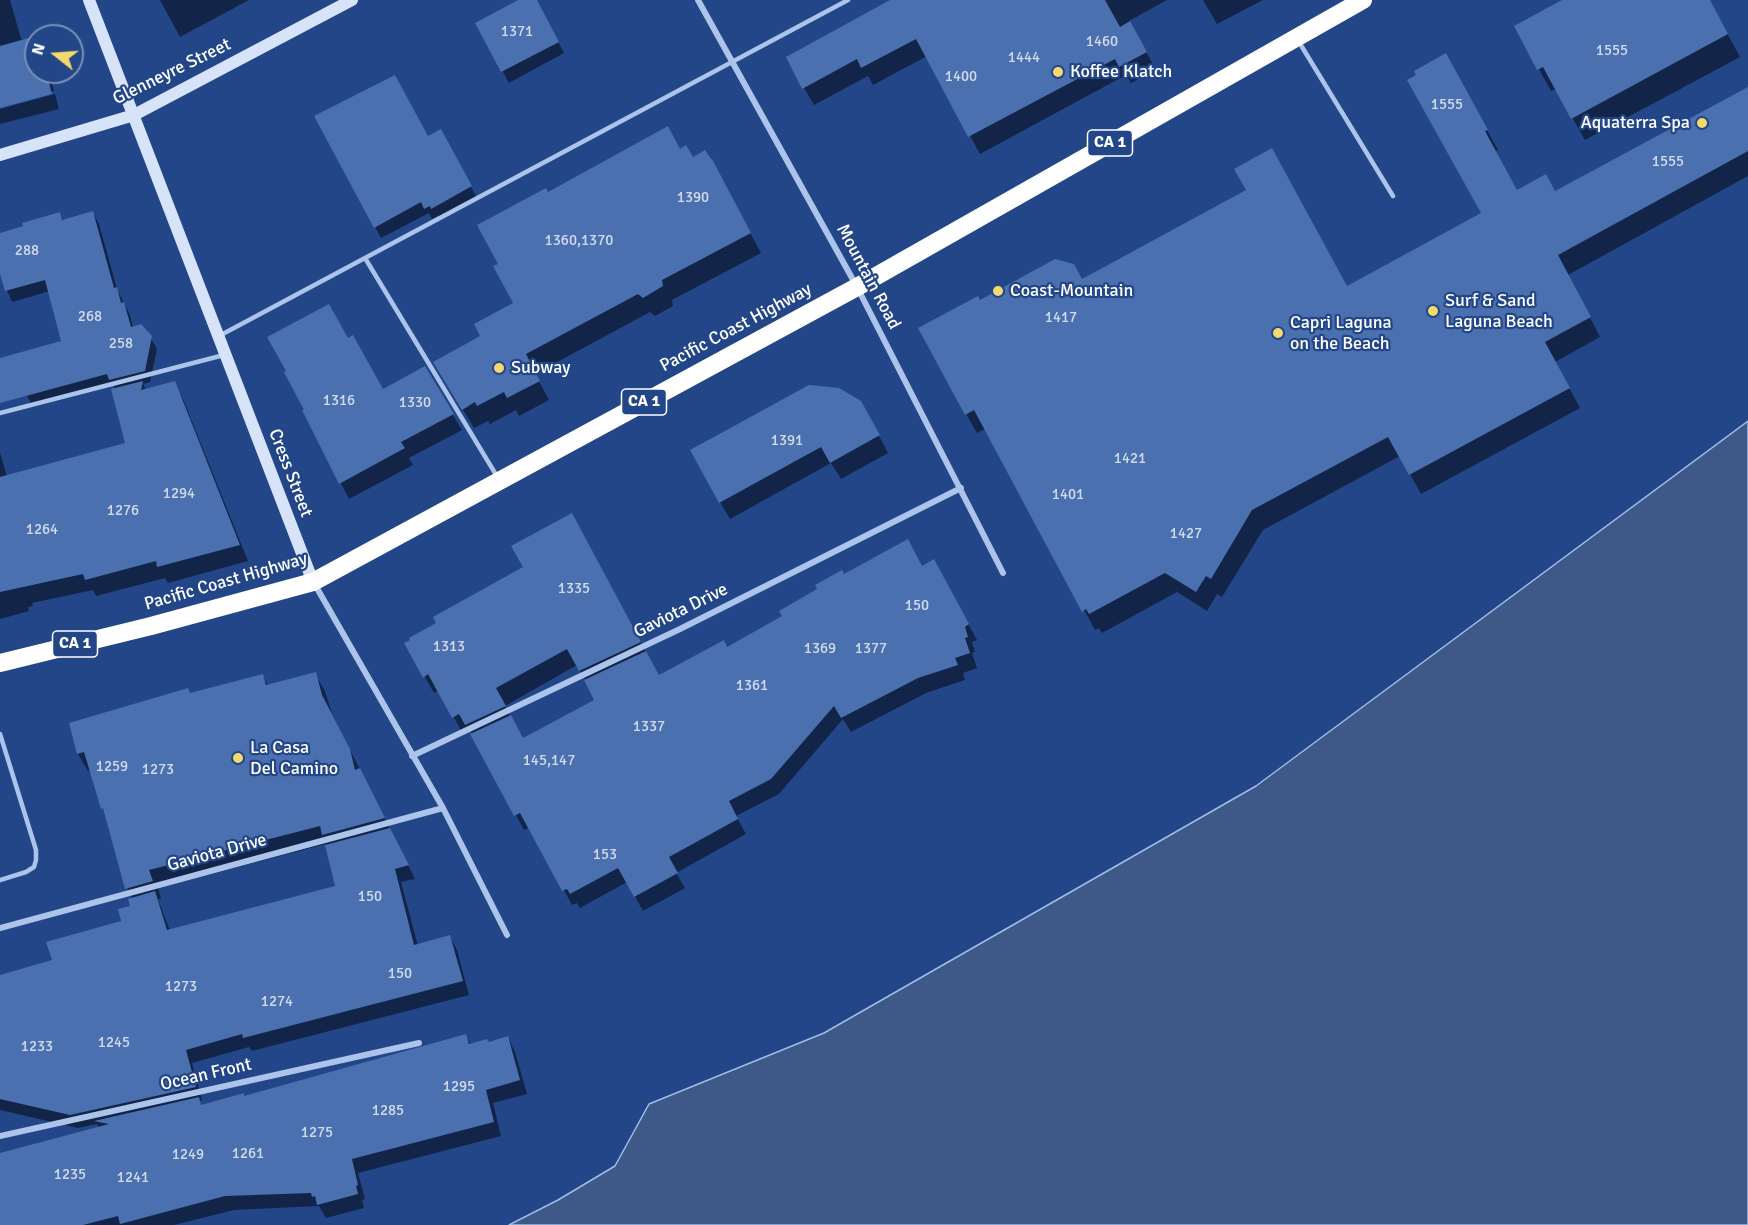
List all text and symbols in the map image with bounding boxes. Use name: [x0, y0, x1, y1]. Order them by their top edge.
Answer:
house number: 1371: [501, 23, 533, 41]
north arrow: [24, 24, 84, 84]
house number: 1460: [1086, 33, 1118, 51]
street label: Glenneyre Street: [109, 34, 235, 110]
text: N: [28, 41, 50, 58]
house number: 1555: [1596, 42, 1628, 60]
house number: 1444: [1008, 49, 1040, 67]
place label: Koffee Klatch: [1070, 61, 1172, 83]
marker: Koffee Klatch: [1051, 65, 1065, 79]
house number: 1400: [945, 68, 977, 86]
house number: 1555: [1431, 96, 1463, 114]
place label: Aquaterra Spa: [1581, 112, 1690, 134]
marker: Aquaterra Spa: [1695, 116, 1709, 130]
road number: CA 1: [1088, 130, 1132, 156]
house number: 1555: [1652, 153, 1684, 171]
house number: 1390: [677, 189, 709, 207]
street label: Mountain Road: [831, 221, 905, 333]
house number: 1360,1370: [545, 232, 613, 250]
house number: 288: [15, 242, 39, 260]
street label: Pacific Coast Highway: [656, 279, 816, 377]
place label: Coast-Mountain: [1010, 280, 1133, 302]
marker: Coast-Mountain: [991, 284, 1005, 298]
place label: Surf & Sand Laguna Beach: [1445, 290, 1553, 332]
marker: Surf & Sand Laguna Beach: [1426, 304, 1440, 318]
house number: 268: [78, 308, 102, 326]
house number: 1417: [1045, 309, 1077, 327]
place label: Capri Laguna on the Beach: [1290, 312, 1392, 354]
marker: Capri Laguna on the Beach: [1271, 326, 1285, 340]
house number: 258: [109, 335, 133, 353]
place label: Subway: [511, 357, 570, 379]
marker: Subway: [492, 361, 506, 375]
road number: CA 1: [622, 389, 666, 415]
house number: 1316: [323, 392, 355, 410]
house number: 1330: [399, 394, 431, 412]
street label: Cress Street: [263, 426, 317, 520]
house number: 1391: [771, 432, 803, 450]
house number: 1421: [1114, 450, 1146, 468]
house number: 1294: [163, 485, 195, 503]
house number: 1401: [1052, 486, 1084, 504]
house number: 1276: [107, 502, 139, 520]
house number: 1264: [26, 521, 58, 539]
house number: 1427: [1170, 525, 1202, 543]
street label: Pacific Coast Highway: [142, 548, 310, 616]
street label: Gaviota Drive: [630, 579, 732, 643]
house number: 1335: [558, 580, 590, 598]
house number: 150: [905, 597, 929, 615]
road number: CA 1: [52, 631, 98, 657]
house number: 1313: [433, 638, 465, 656]
house number: 1369: [804, 640, 836, 658]
house number: 1377: [855, 640, 887, 658]
house number: 1361: [736, 677, 768, 695]
house number: 1337: [633, 718, 665, 736]
place label: La Casa Del Camino: [250, 737, 338, 780]
marker: La Casa Del Camino: [231, 751, 245, 765]
house number: 145,147: [523, 752, 575, 770]
house number: 1259: [96, 758, 128, 776]
house number: 1273: [142, 761, 174, 779]
street label: Gaviota Drive: [165, 829, 269, 877]
house number: 153: [593, 846, 617, 864]
house number: 150: [358, 888, 382, 906]
house number: 150: [388, 965, 412, 983]
house number: 1273: [165, 978, 197, 996]
house number: 1274: [261, 993, 293, 1011]
house number: 1245: [98, 1034, 130, 1052]
house number: 1233: [21, 1038, 53, 1056]
street label: Ocean Front: [158, 1054, 254, 1096]
house number: 1295: [443, 1078, 475, 1096]
house number: 1285: [372, 1102, 404, 1120]
house number: 1275: [301, 1124, 333, 1142]
house number: 1261: [232, 1145, 264, 1163]
house number: 1249: [172, 1146, 204, 1164]
house number: 1235: [54, 1166, 86, 1184]
house number: 1241: [117, 1169, 149, 1187]

